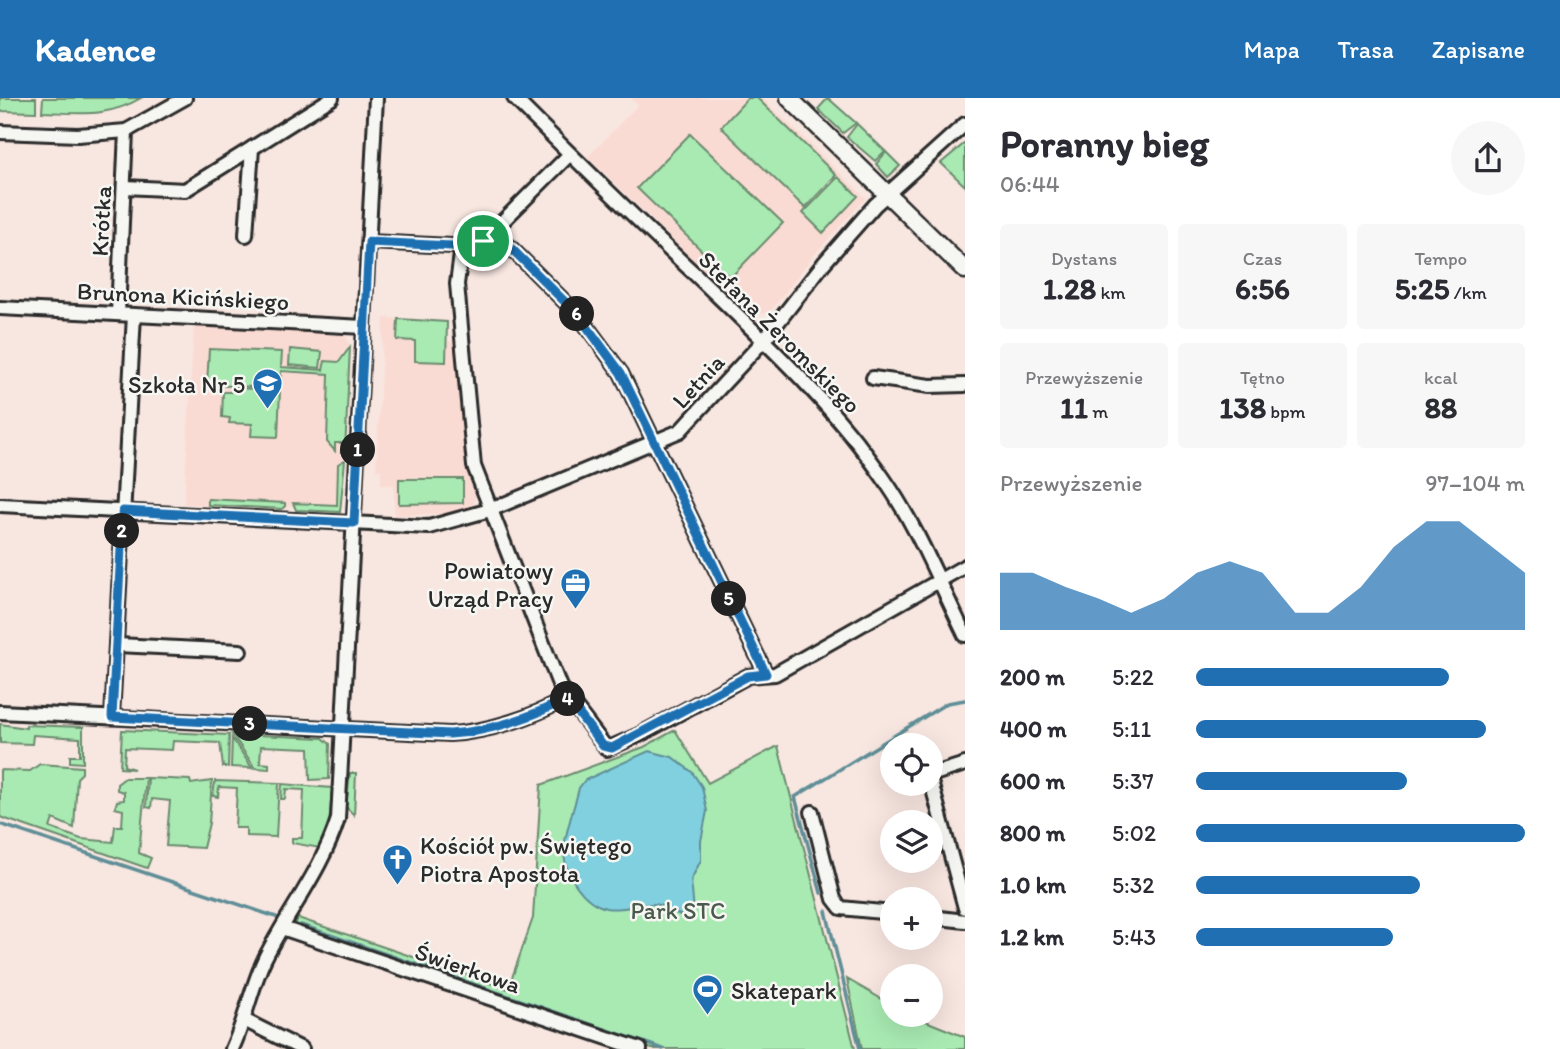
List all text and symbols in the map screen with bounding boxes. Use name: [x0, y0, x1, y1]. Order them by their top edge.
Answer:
text: Kadence: [35, 30, 156, 69]
text: Mapa: [1244, 35, 1300, 64]
text: Trasa: [1338, 35, 1394, 64]
text: Zapisane: [1432, 35, 1525, 64]
text: Poranny bieg: [1000, 121, 1209, 167]
button: share: [1451, 121, 1525, 195]
text: 06:44: [1000, 170, 1060, 198]
street label: Krótka: [85, 184, 117, 257]
pin: [453, 211, 513, 271]
icon: arrive: [464, 222, 502, 260]
street label: Stefana Żeromskiego: [693, 245, 867, 419]
text: Dystans: [1051, 247, 1117, 270]
text: Czas: [1243, 247, 1282, 270]
text: Tempo: [1414, 247, 1467, 270]
text: 1.28: [1043, 270, 1096, 307]
text: 6:56: [1235, 270, 1290, 307]
text: 5:25: [1395, 270, 1449, 307]
street label: Brunona Kicińskiego: [76, 276, 290, 316]
text: km: [1096, 281, 1126, 304]
text: /km: [1449, 281, 1487, 304]
pin: 6: [560, 296, 594, 332]
text: 6: [571, 302, 582, 325]
street label: Letnia: [666, 347, 731, 414]
text: Przewyższenie: [1025, 366, 1143, 389]
text: Tętno: [1240, 366, 1285, 389]
text: kcal: [1424, 366, 1458, 389]
school or university icon: Szkoła Nr 5: [251, 367, 285, 411]
place label: Szkoła Nr 5: [128, 370, 245, 399]
text: 11: [1060, 389, 1088, 426]
text: 138: [1219, 389, 1266, 426]
text: 88: [1424, 389, 1457, 426]
text: m: [1088, 400, 1108, 423]
text: bpm: [1266, 400, 1306, 423]
pin: 1: [340, 432, 376, 468]
text: 1: [353, 438, 362, 461]
text: Przewyższenie: [1000, 469, 1142, 497]
text: 97–104 m: [1426, 469, 1525, 497]
pin: 2: [104, 514, 140, 548]
text: 2: [117, 519, 127, 542]
place label: Powiatowy Urząd Pracy: [428, 556, 554, 613]
office icon: Powiatowy Urząd Pracy: [559, 567, 593, 611]
pin: 5: [712, 582, 746, 616]
text: 5: [724, 587, 733, 610]
text: 200 m: [1000, 663, 1065, 691]
text: 5:22: [1112, 663, 1154, 691]
pin: 4: [550, 682, 586, 716]
text: 4: [562, 687, 573, 710]
pin: 3: [232, 706, 268, 742]
text: 3: [244, 712, 255, 735]
text: 400 m: [1000, 715, 1067, 743]
text: 5:11: [1112, 715, 1151, 743]
map controls: [880, 733, 943, 1027]
button: locate: [880, 733, 943, 796]
text: 600 m: [1000, 767, 1065, 795]
text: 5:37: [1112, 767, 1154, 795]
button: layers: [880, 810, 943, 873]
text: 800 m: [1000, 819, 1065, 847]
text: 5:02: [1112, 819, 1156, 847]
place label: Kościół pw. Świętego Piotra Apostoła: [420, 831, 632, 888]
church icon: Kościół pw. Świętego Piotra Apostoła: [380, 842, 414, 886]
text: 1.0 km: [1000, 871, 1066, 899]
text: 5:32: [1112, 871, 1154, 899]
button: +: [880, 887, 943, 950]
park label: Park STC: [631, 896, 726, 925]
text: 1.2 km: [1000, 923, 1064, 951]
text: 5:43: [1112, 923, 1156, 951]
street label: Świerkowa: [411, 936, 525, 1000]
button: −: [880, 964, 943, 1027]
sports icon: Skatepark: [691, 973, 725, 1017]
place label: Skatepark: [731, 976, 837, 1005]

